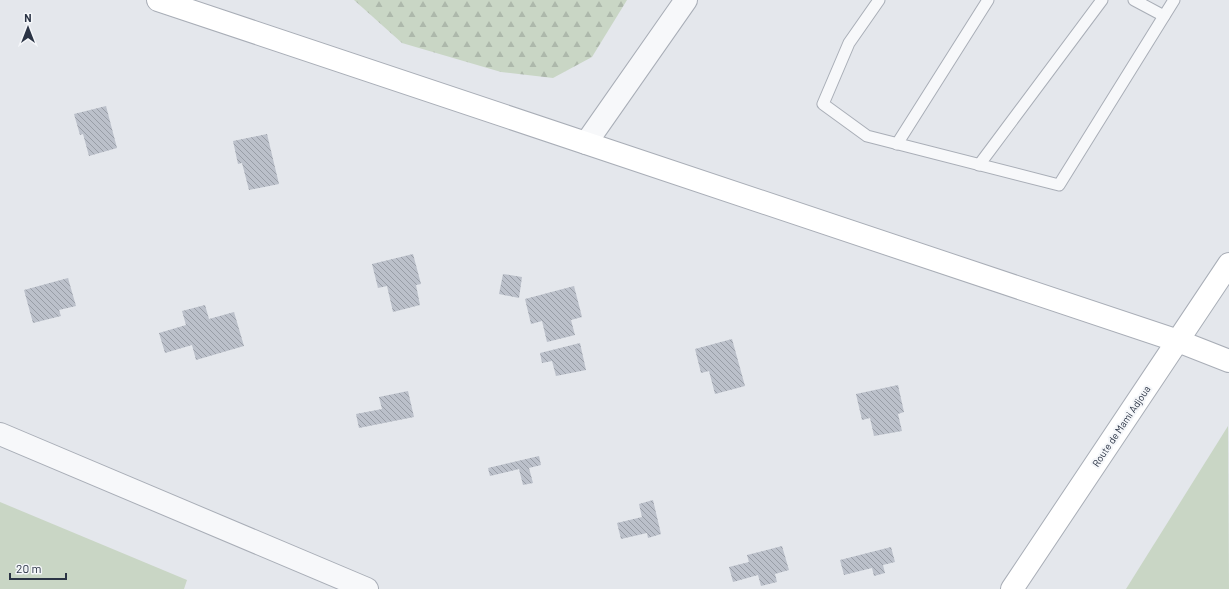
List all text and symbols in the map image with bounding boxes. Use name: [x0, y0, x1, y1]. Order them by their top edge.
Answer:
north arrow: [8, 8, 48, 48]
text: N: [24, 11, 32, 24]
street label: Route de Mami Adjoua: [1089, 383, 1153, 469]
scale bar: [10, 555, 66, 581]
text: 20 m: [16, 561, 42, 575]

